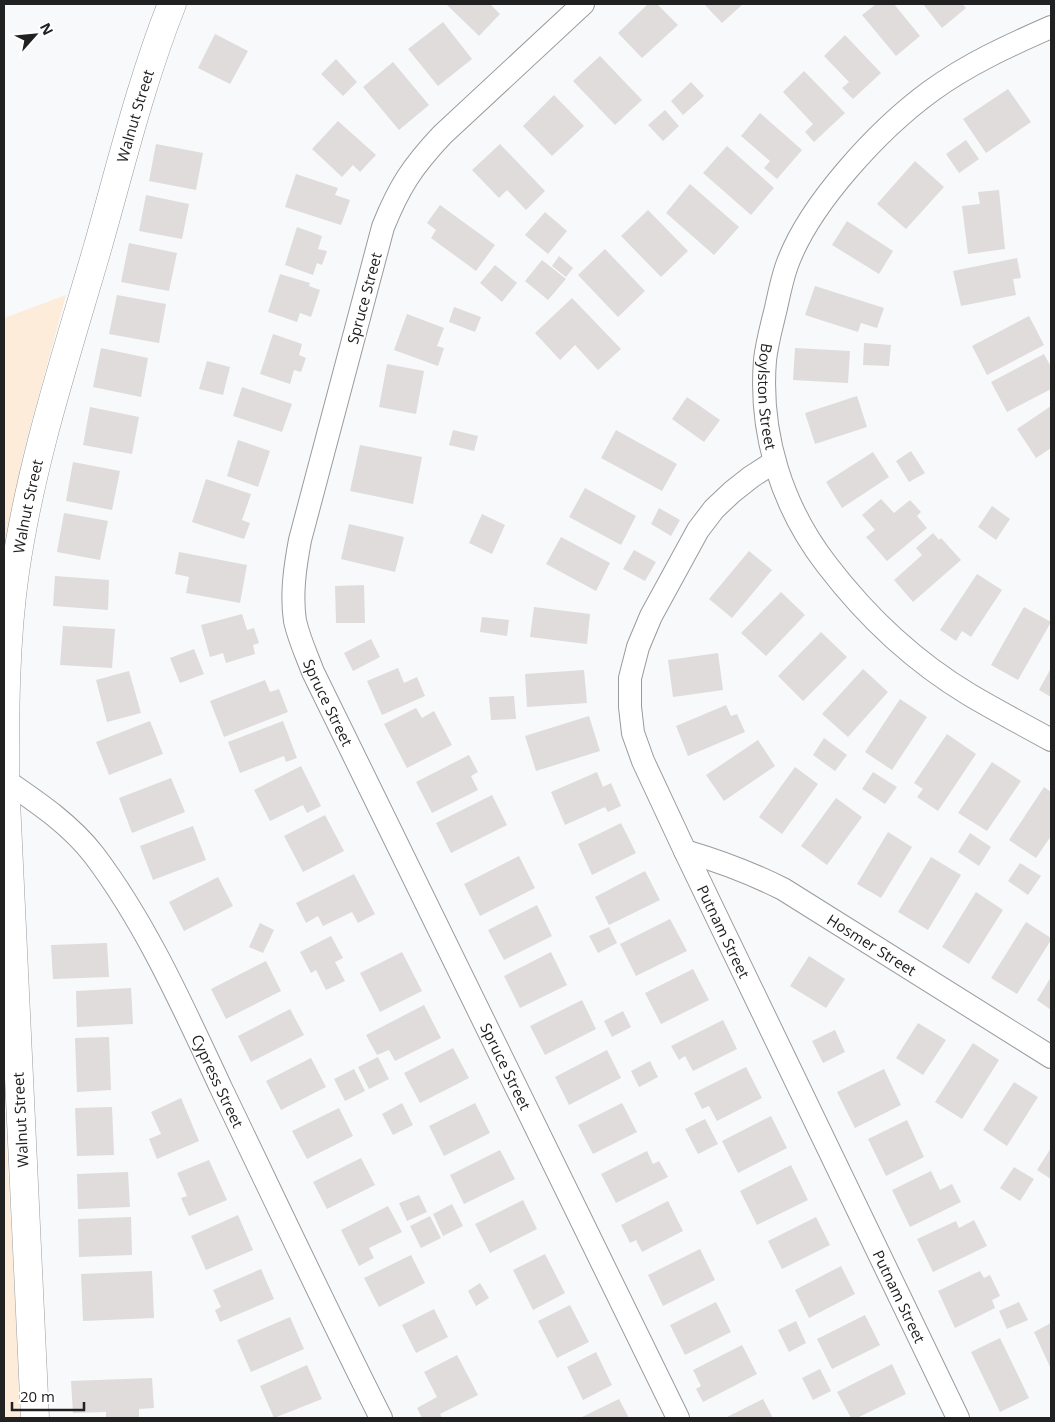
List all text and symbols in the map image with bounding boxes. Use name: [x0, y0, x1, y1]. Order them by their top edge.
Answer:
north arrow: [10, 10, 60, 60]
text: N: [36, 19, 58, 38]
street label: Walnut Street: [112, 67, 158, 165]
street label: Spruce Street: [342, 250, 386, 346]
street label: Boylston Street: [754, 342, 781, 452]
street label: Walnut Street: [8, 457, 47, 555]
street label: Spruce Street: [299, 656, 358, 749]
street label: Putnam Street: [693, 882, 755, 981]
street label: Hosmer Street: [823, 909, 920, 980]
street label: Spruce Street: [476, 1020, 536, 1113]
street label: Cypress Street: [187, 1031, 248, 1131]
street label: Walnut Street: [8, 1072, 32, 1168]
street label: Putnam Street: [869, 1247, 930, 1346]
scale bar: [12, 1380, 85, 1412]
text: 20 m: [20, 1386, 55, 1406]

